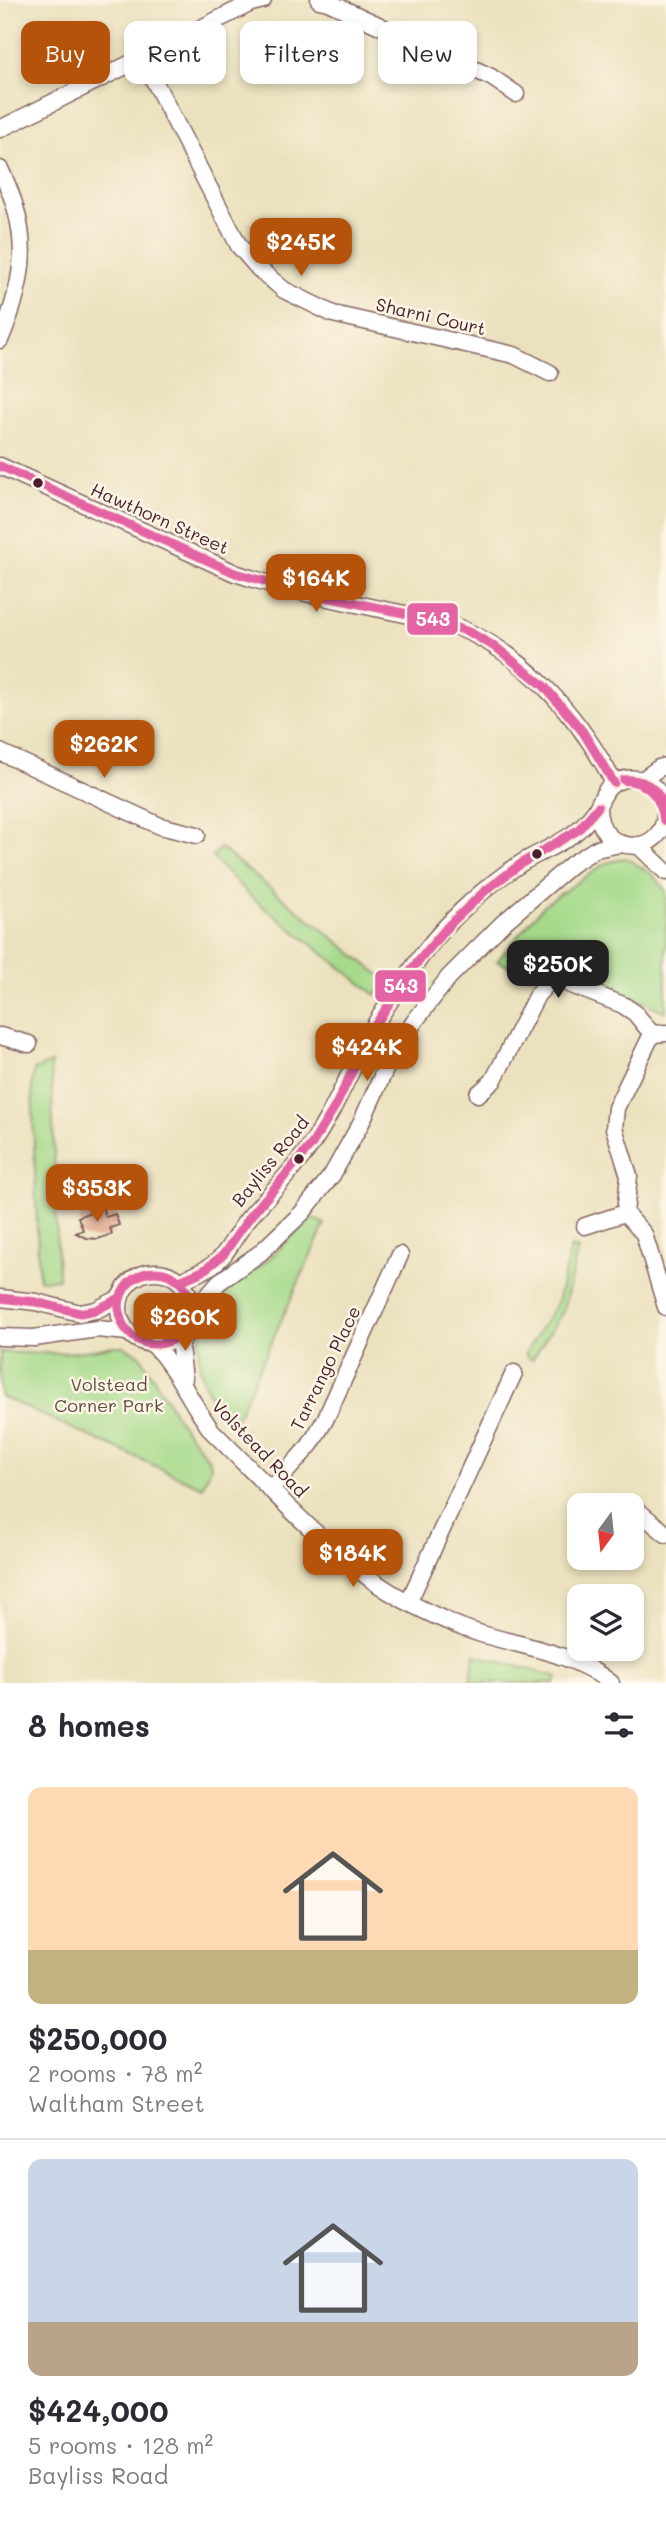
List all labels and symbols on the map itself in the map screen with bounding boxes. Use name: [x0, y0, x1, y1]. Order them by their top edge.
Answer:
pin: $245K: [252, 218, 350, 278]
street label: Sharni Court: [374, 292, 488, 340]
unlabelled marker: [31, 476, 45, 490]
street label: Hawthorn Street: [87, 477, 233, 559]
pin: $164K: [267, 554, 365, 614]
line badge: 543: [406, 602, 459, 636]
text: 543: [416, 606, 450, 631]
pin: $262K: [55, 720, 153, 780]
unlabelled marker: [530, 847, 544, 861]
pin: $250K: [509, 940, 607, 1000]
line badge: 543: [374, 969, 427, 1003]
text: 543: [384, 973, 418, 998]
pin: $424K: [318, 1024, 416, 1083]
street label: Bayliss Road: [226, 1111, 314, 1211]
unlabelled marker: [292, 1152, 306, 1166]
pin: $353K: [48, 1164, 146, 1224]
pin: $260K: [136, 1294, 234, 1353]
street label: Tarrango Place: [284, 1302, 366, 1434]
park label: Volstead Corner Park: [54, 1372, 164, 1417]
street label: Volstead Road: [207, 1394, 313, 1502]
north arrow: [567, 1493, 644, 1570]
pin: $184K: [304, 1530, 402, 1589]

